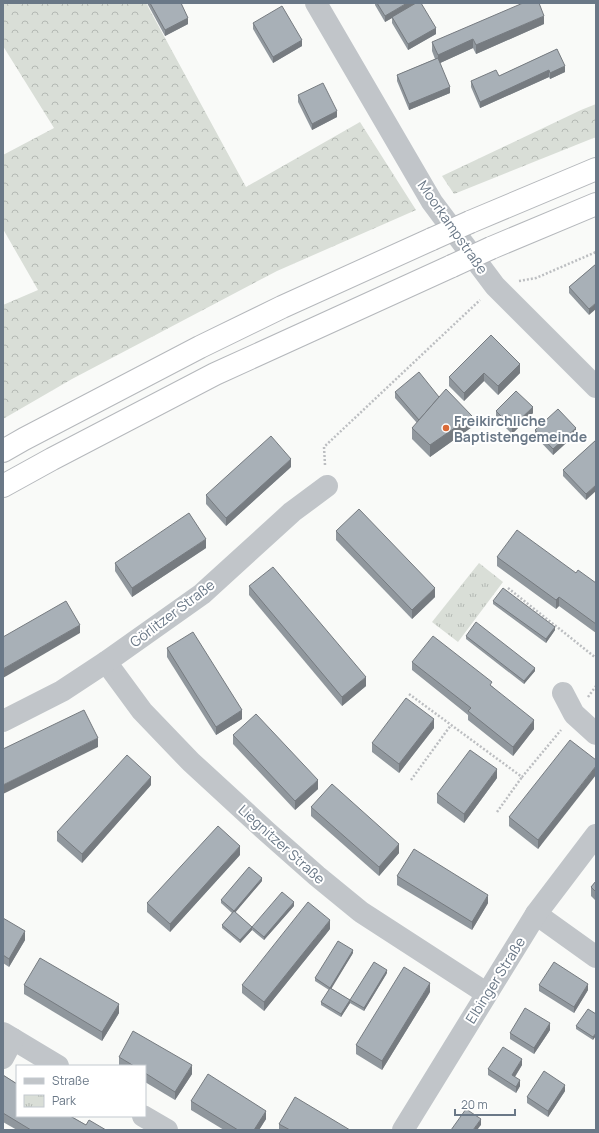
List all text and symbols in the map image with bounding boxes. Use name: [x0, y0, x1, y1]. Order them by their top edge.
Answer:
street label: Moorkampstraße: [414, 176, 492, 278]
place label: Freikirchliche Baptistengemeinde: [454, 411, 587, 446]
marker: Freikirchliche Baptistengemeinde: [441, 423, 451, 433]
street label: Görlitzer Straße: [126, 575, 218, 651]
street label: Liegnitzer Straße: [235, 800, 329, 888]
street label: Elbinger Straße: [461, 933, 529, 1027]
legend: [16, 1065, 146, 1117]
text: Straße: [52, 1072, 89, 1089]
scale bar: [455, 1091, 515, 1117]
text: Park: [52, 1092, 77, 1109]
text: 20 m: [461, 1096, 488, 1113]

